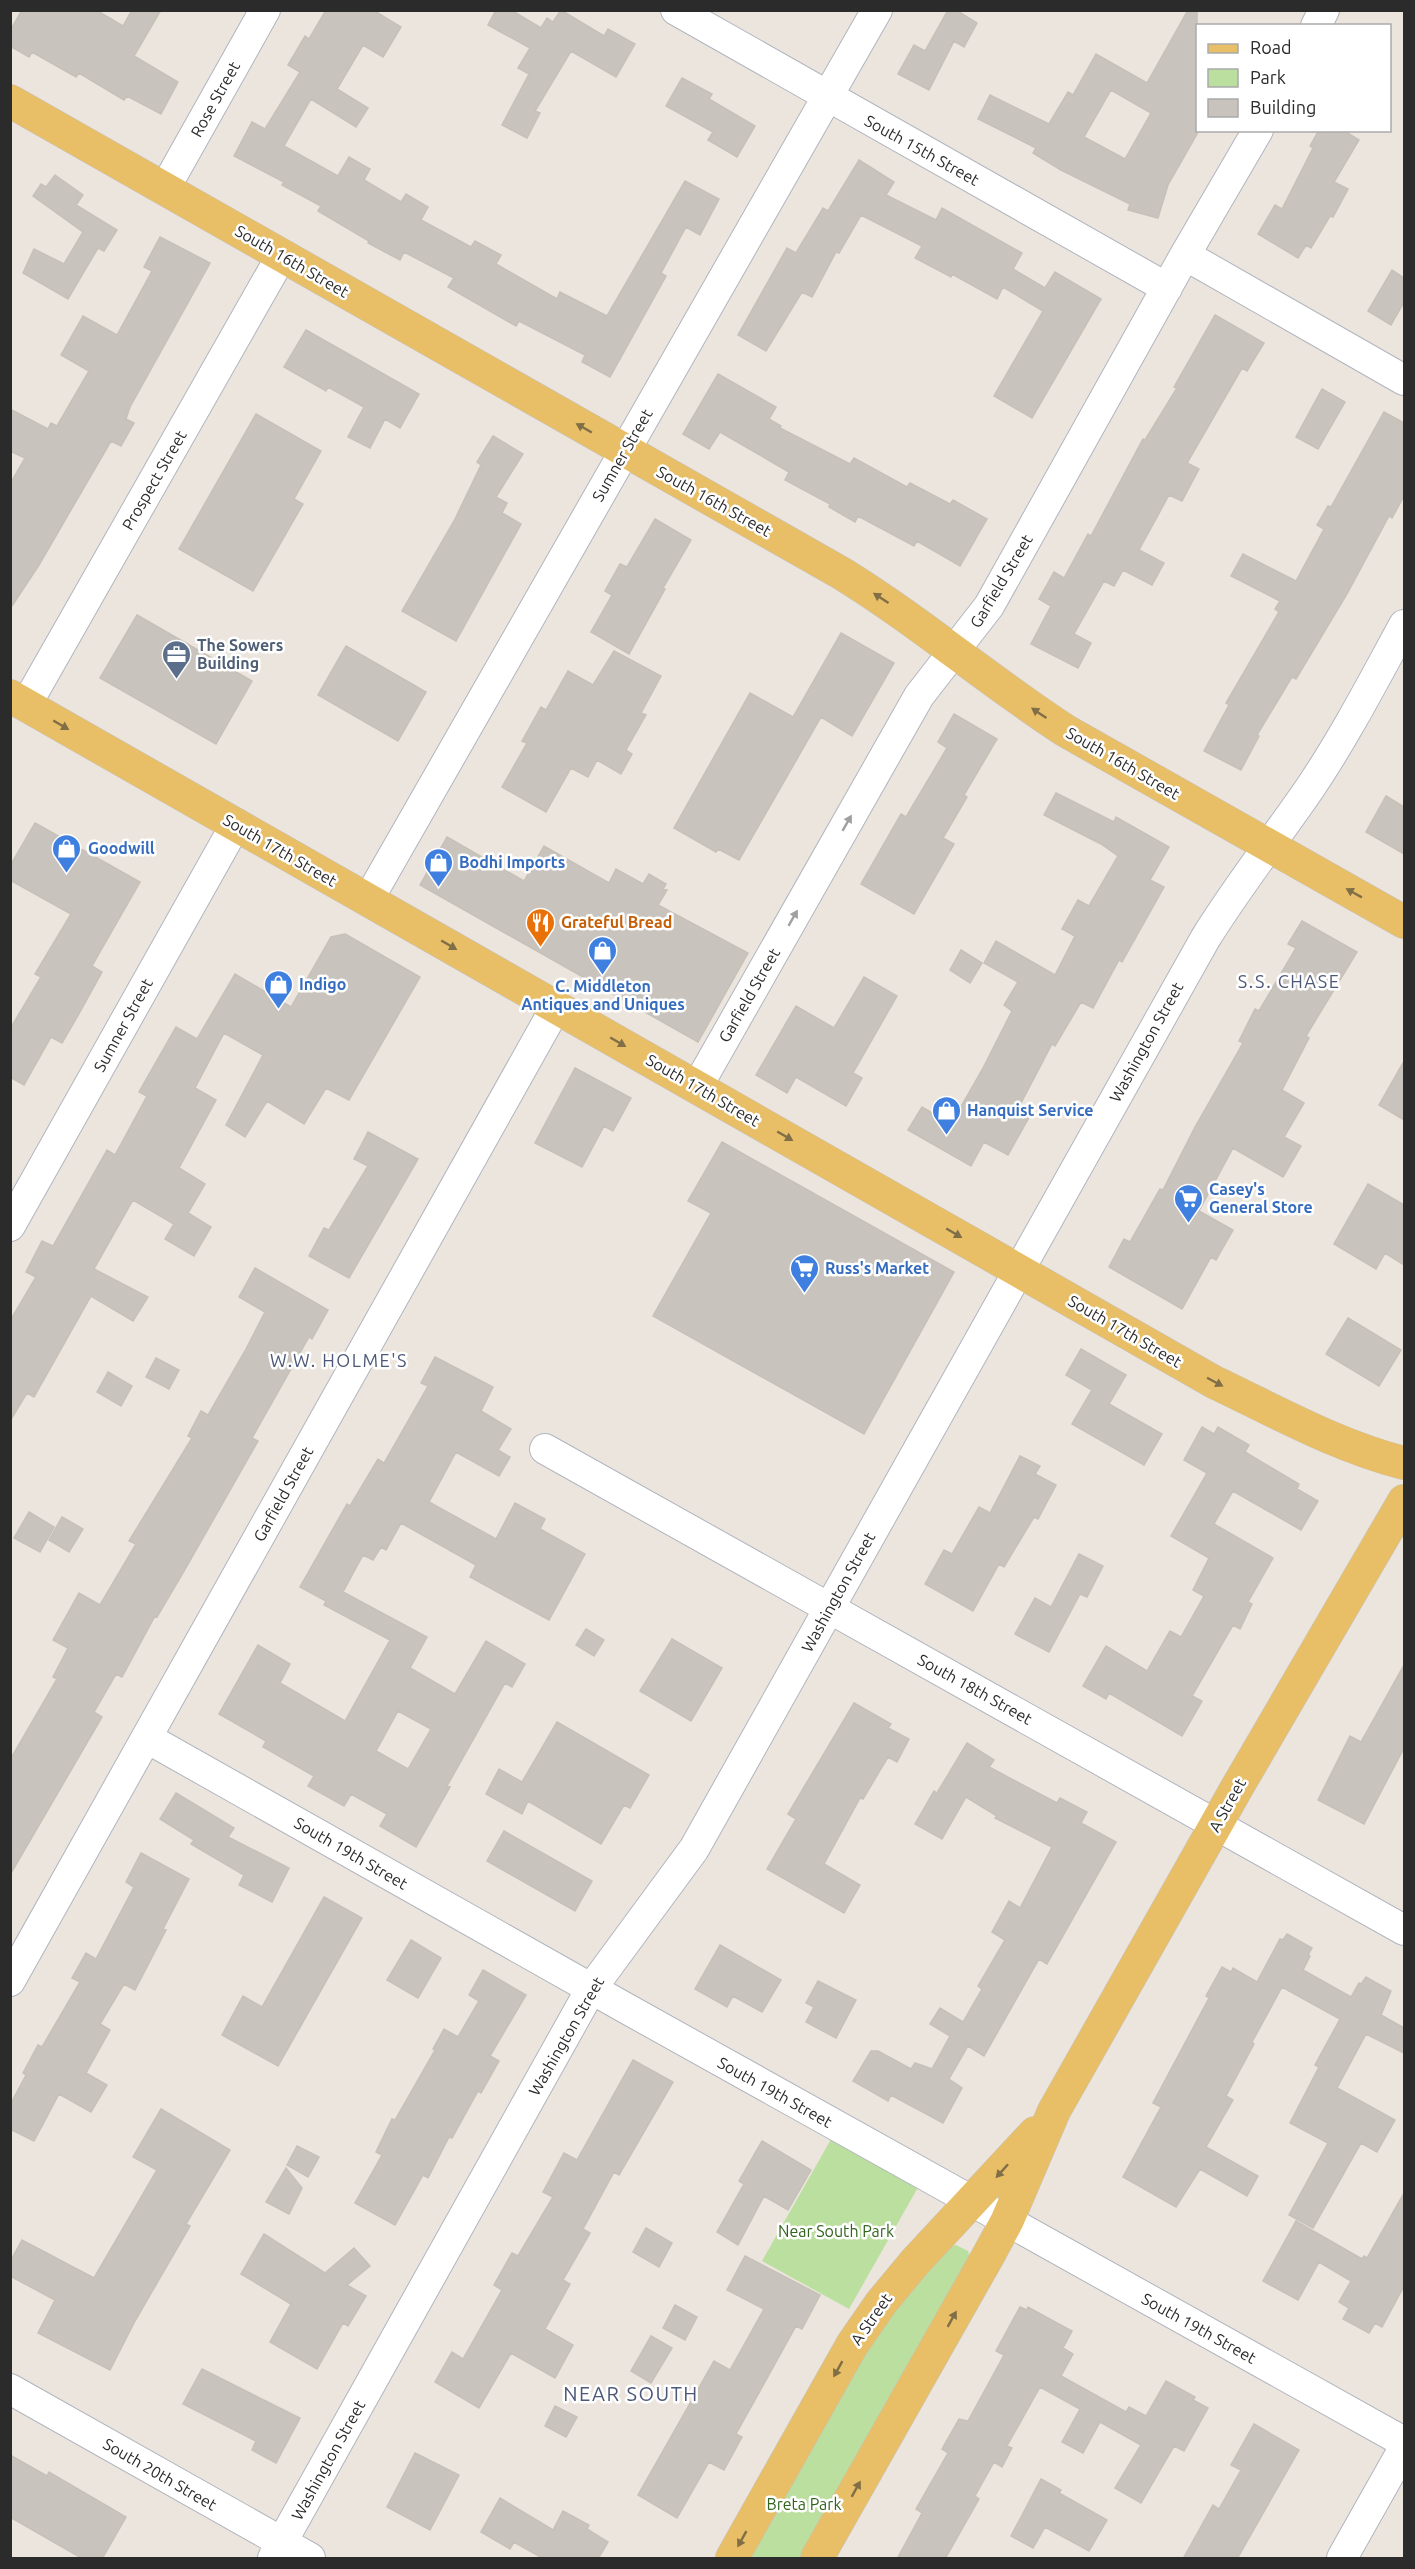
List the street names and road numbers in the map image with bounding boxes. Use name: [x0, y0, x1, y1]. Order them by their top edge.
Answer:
street label: Rose Street: [187, 58, 243, 140]
street label: South 15th Street: [862, 111, 983, 189]
street label: South 16th Street: [232, 221, 352, 301]
street label: Sumner Street: [588, 405, 656, 504]
street label: Prospect Street: [118, 426, 190, 533]
street label: South 16th Street: [654, 462, 775, 540]
street label: Garfield Street: [966, 530, 1036, 631]
street label: South 16th Street: [1063, 723, 1183, 803]
street label: South 17th Street: [220, 810, 340, 890]
street label: Garfield Street: [715, 944, 784, 1045]
street label: Sumner Street: [90, 975, 156, 1075]
street label: Washington Street: [1106, 978, 1187, 1105]
street label: South 17th Street: [643, 1050, 763, 1130]
street label: South 17th Street: [1065, 1291, 1185, 1371]
street label: Garfield Street: [250, 1443, 317, 1545]
street label: Washington Street: [798, 1528, 879, 1655]
street label: South 18th Street: [915, 1650, 1036, 1728]
street label: A Street: [1205, 1774, 1249, 1835]
street label: South 19th Street: [291, 1813, 411, 1893]
street label: Washington Street: [525, 1973, 608, 2099]
street label: South 19th Street: [715, 2053, 836, 2131]
street label: A Street: [847, 2289, 896, 2348]
street label: South 19th Street: [1139, 2289, 1260, 2367]
street label: Washington Street: [288, 2396, 369, 2523]
street label: South 20th Street: [100, 2434, 220, 2514]

